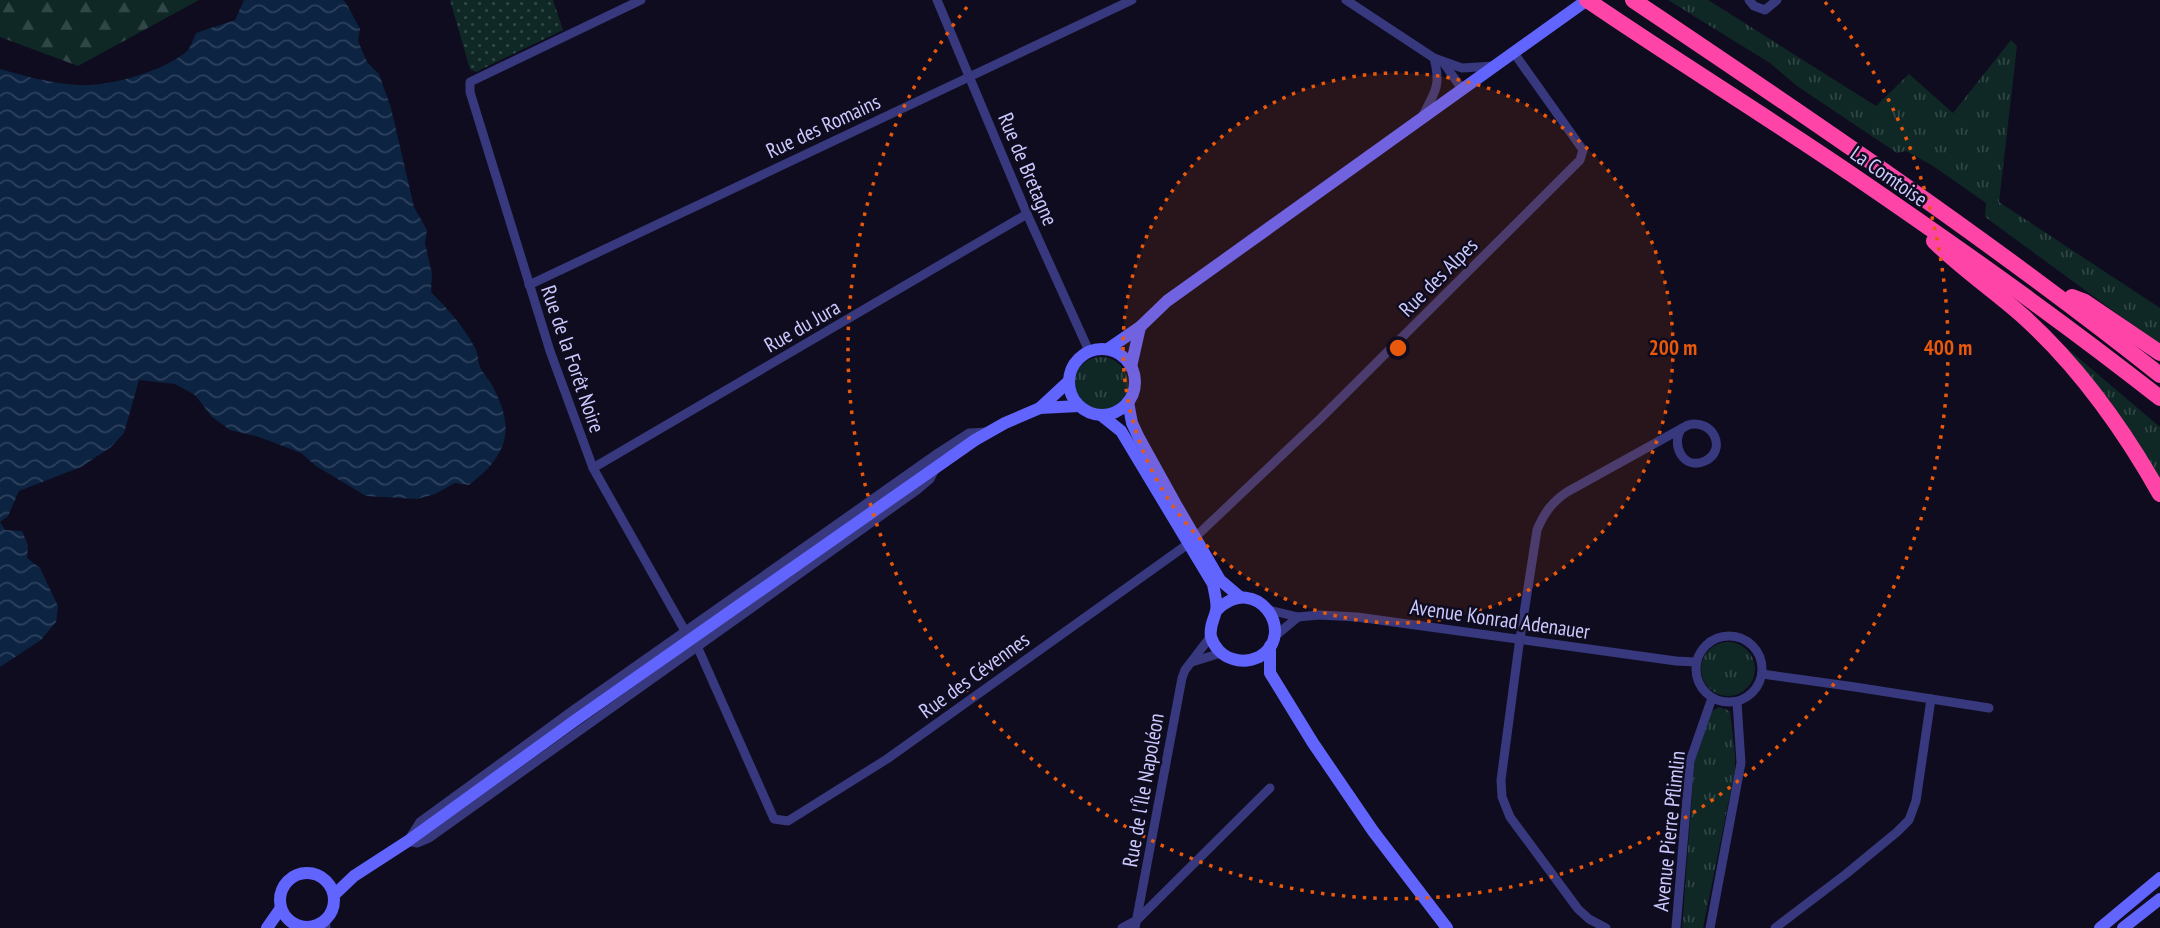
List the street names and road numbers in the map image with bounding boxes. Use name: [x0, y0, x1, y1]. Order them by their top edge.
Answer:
street label: Rue des Romains: [762, 88, 884, 164]
street label: Rue de Bretagne: [992, 108, 1064, 230]
street label: La Comtoise: [1845, 140, 1933, 212]
street label: Rue des Alpes: [1393, 232, 1483, 322]
street label: Rue de la Forêt Noire: [535, 282, 611, 436]
street label: Rue du Jura: [759, 293, 845, 359]
street label: Avenue Konrad Adenauer: [1408, 593, 1592, 645]
street label: Rue des Cévennes: [913, 626, 1035, 724]
street label: Rue de l'Île Napoléon: [1116, 711, 1170, 869]
street label: Avenue Pierre Pflimlin: [1647, 749, 1691, 913]

